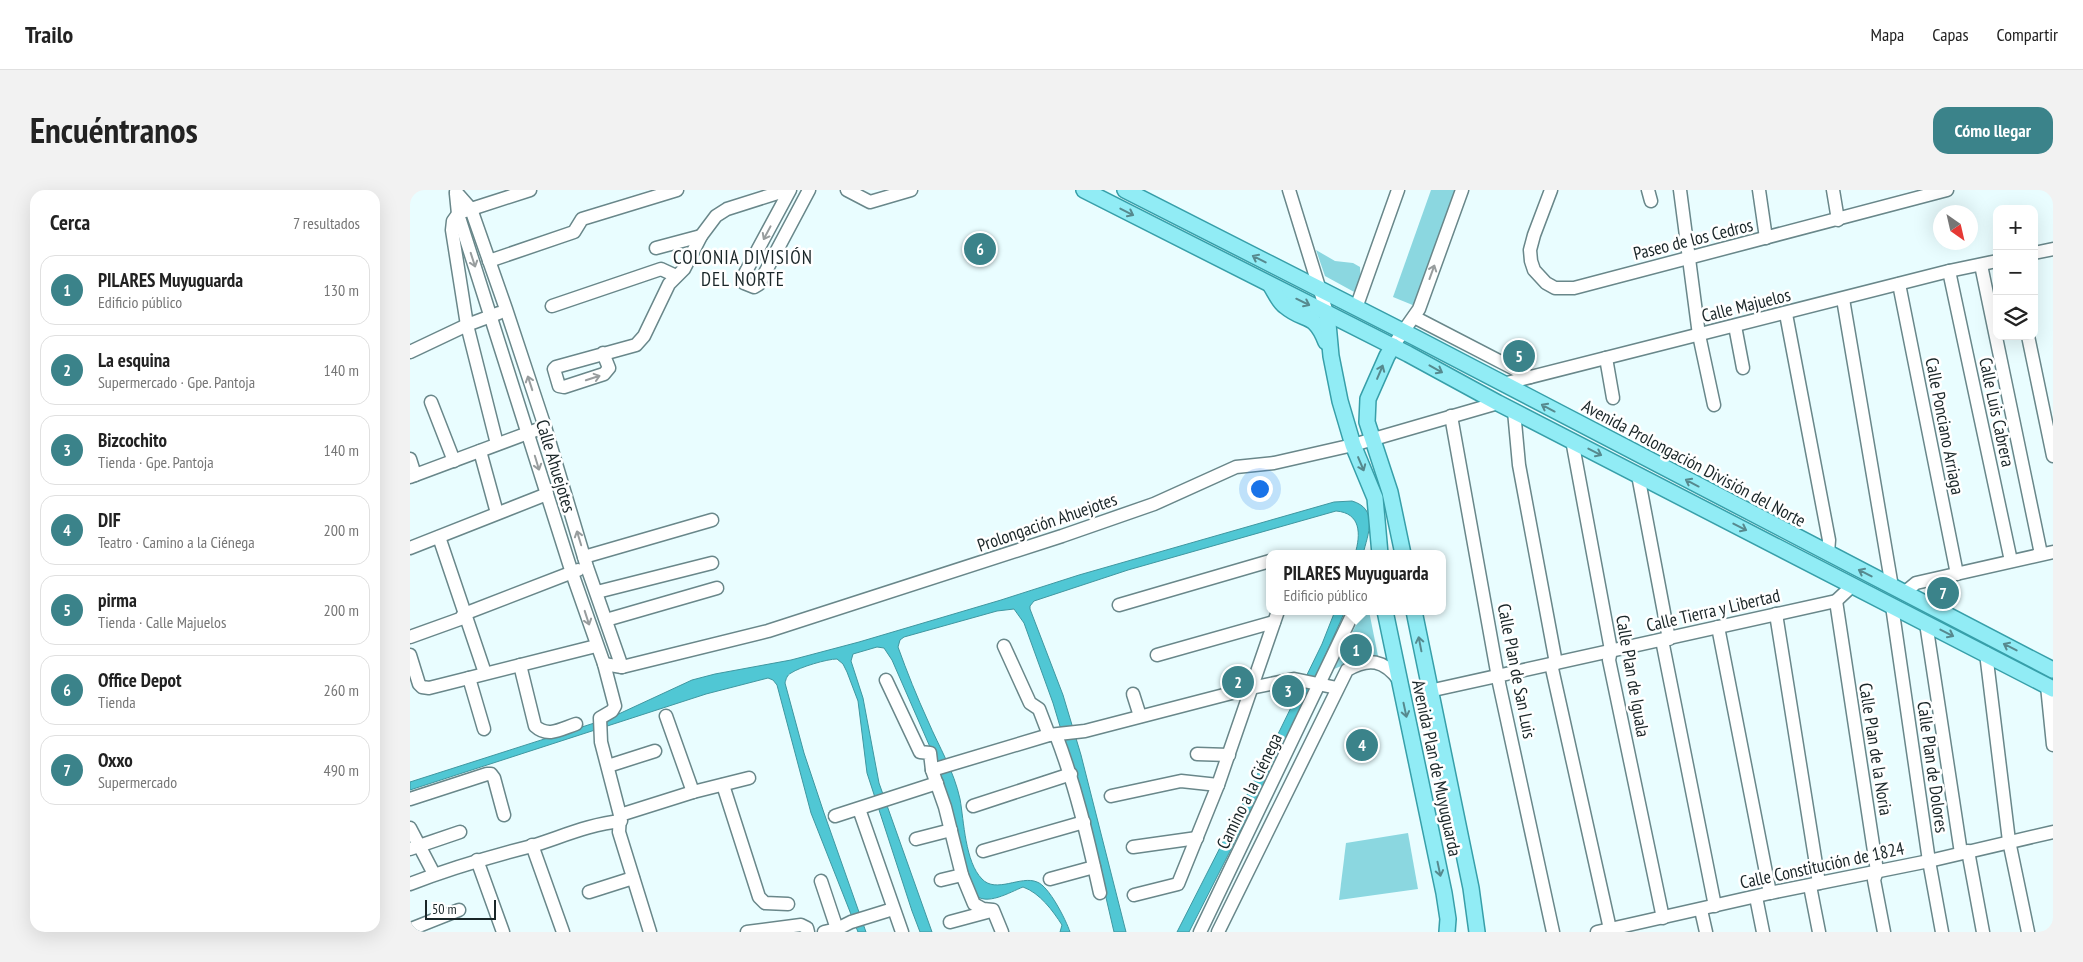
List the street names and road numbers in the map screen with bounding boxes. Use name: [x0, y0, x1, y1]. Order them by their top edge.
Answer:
street label: Paseo de los Cedros: [1631, 213, 1755, 265]
street label: Calle Majuelos: [1699, 283, 1793, 327]
street label: Calle Luis Cabrera: [1974, 355, 2020, 469]
street label: Calle Ponciano Arriaga: [1920, 356, 1970, 496]
street label: Avenida Prolongación División del Norte: [1578, 394, 1810, 532]
street label: Calle Ahuejotes: [531, 417, 581, 515]
street label: Prolongación Ahuejotes: [974, 487, 1120, 557]
street label: Calle Tierra y Libertad: [1644, 583, 1782, 637]
street label: Calle Plan de San Luis: [1493, 602, 1541, 740]
street label: Calle Plan de Iguala: [1611, 613, 1655, 739]
street label: Avenida Plan de Muyuguarda: [1407, 678, 1467, 858]
street label: Calle Plan de la Noria: [1854, 681, 1898, 817]
street label: Calle Plan de Dolores: [1912, 700, 1954, 834]
street label: Camino a la Ciénega: [1211, 729, 1287, 853]
street label: Calle Constitución de 1824: [1738, 836, 1906, 894]

